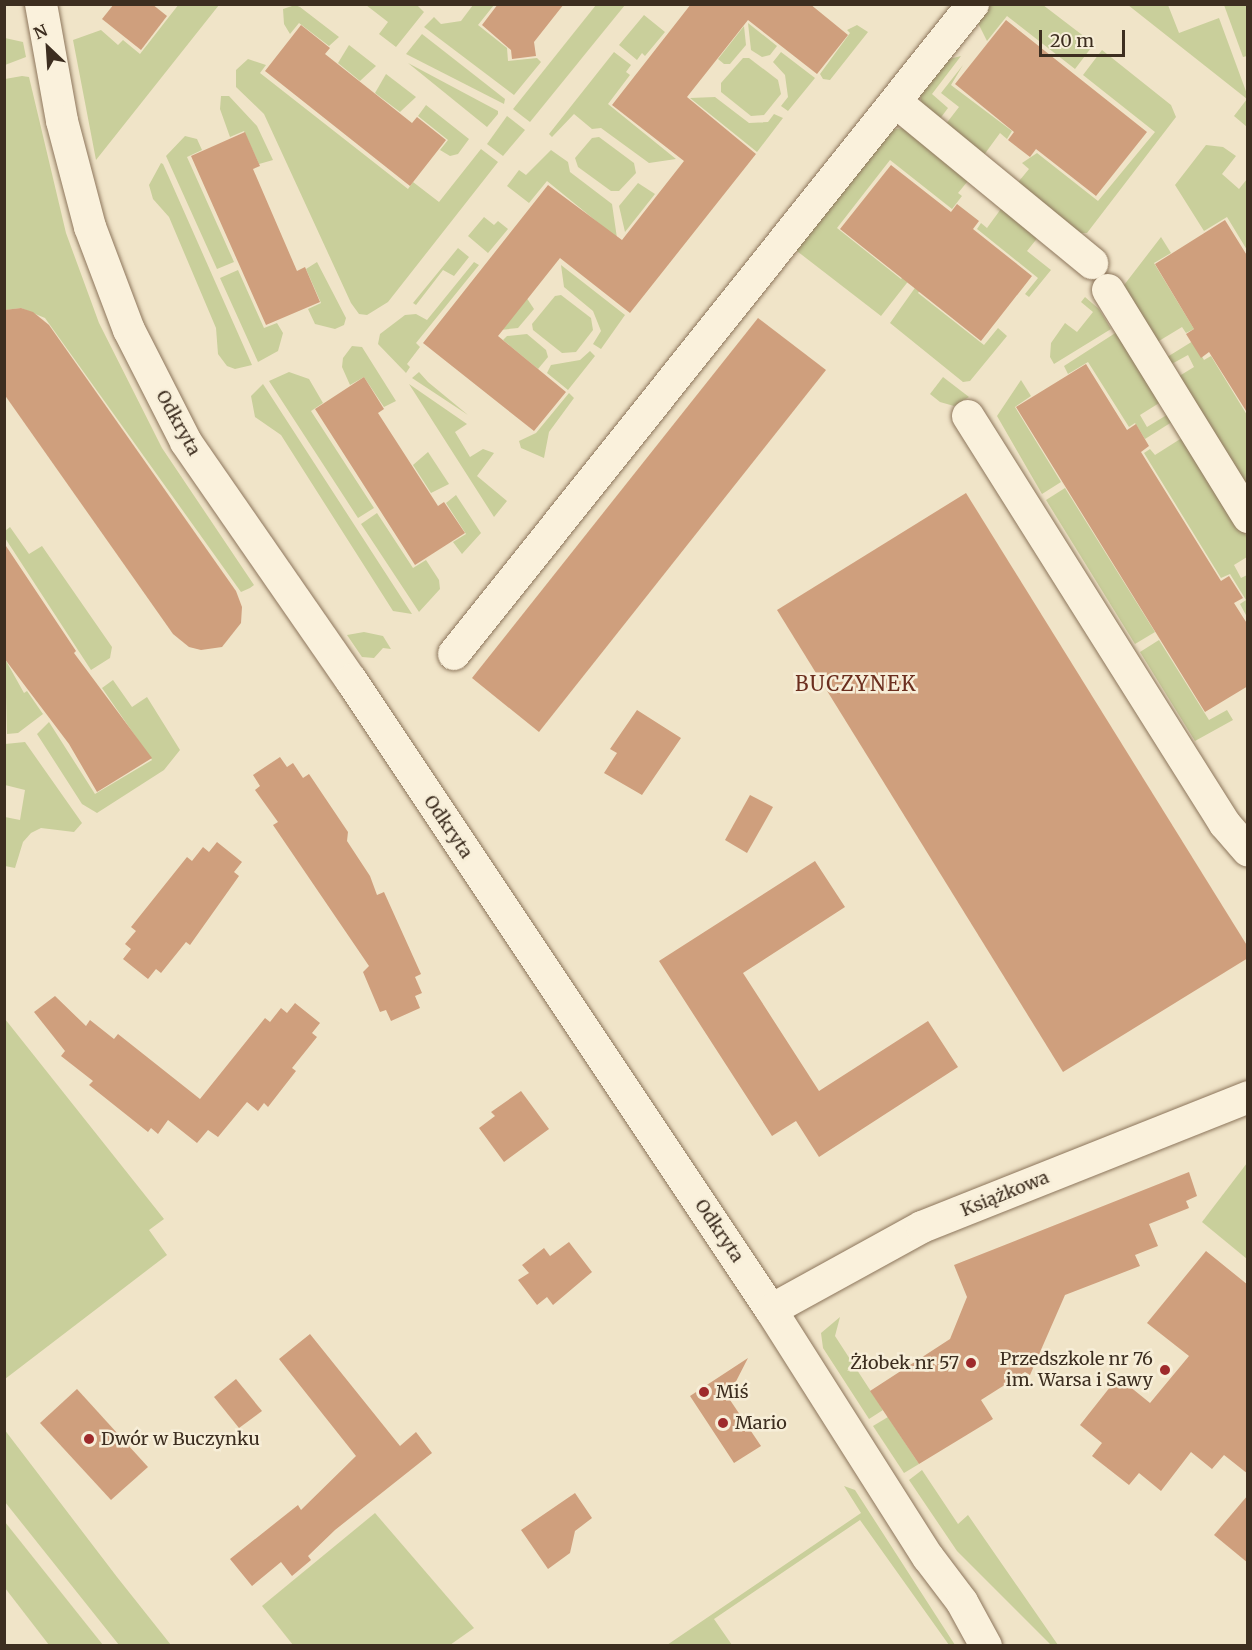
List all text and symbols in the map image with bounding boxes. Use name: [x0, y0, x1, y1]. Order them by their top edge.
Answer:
north arrow: [18, 18, 78, 78]
scale bar: [1042, 18, 1128, 56]
text: N: [30, 20, 50, 43]
text: 20 m: [1050, 29, 1094, 52]
street label: Odkryta: [151, 387, 205, 459]
district label: BUCZYNEK: [795, 671, 917, 695]
street label: Odkryta: [419, 791, 477, 863]
street label: Książkowa: [958, 1167, 1052, 1221]
street label: Odkryta: [690, 1195, 748, 1267]
place label: Przedszkole nr 76 im. Warsa i Sawy: [1000, 1349, 1153, 1392]
place label: Żłobek nr 57: [850, 1352, 959, 1374]
marker: Żłobek nr 57: [964, 1356, 978, 1370]
marker: Przedszkole nr 76 im. Warsa i Sawy: [1158, 1363, 1172, 1377]
place label: Miś: [716, 1381, 748, 1403]
marker: Miś: [697, 1385, 711, 1399]
place label: Mario: [735, 1412, 787, 1434]
marker: Mario: [716, 1416, 730, 1430]
place label: Dwór w Buczynku: [101, 1428, 260, 1450]
marker: Dwór w Buczynku: [82, 1432, 96, 1446]

